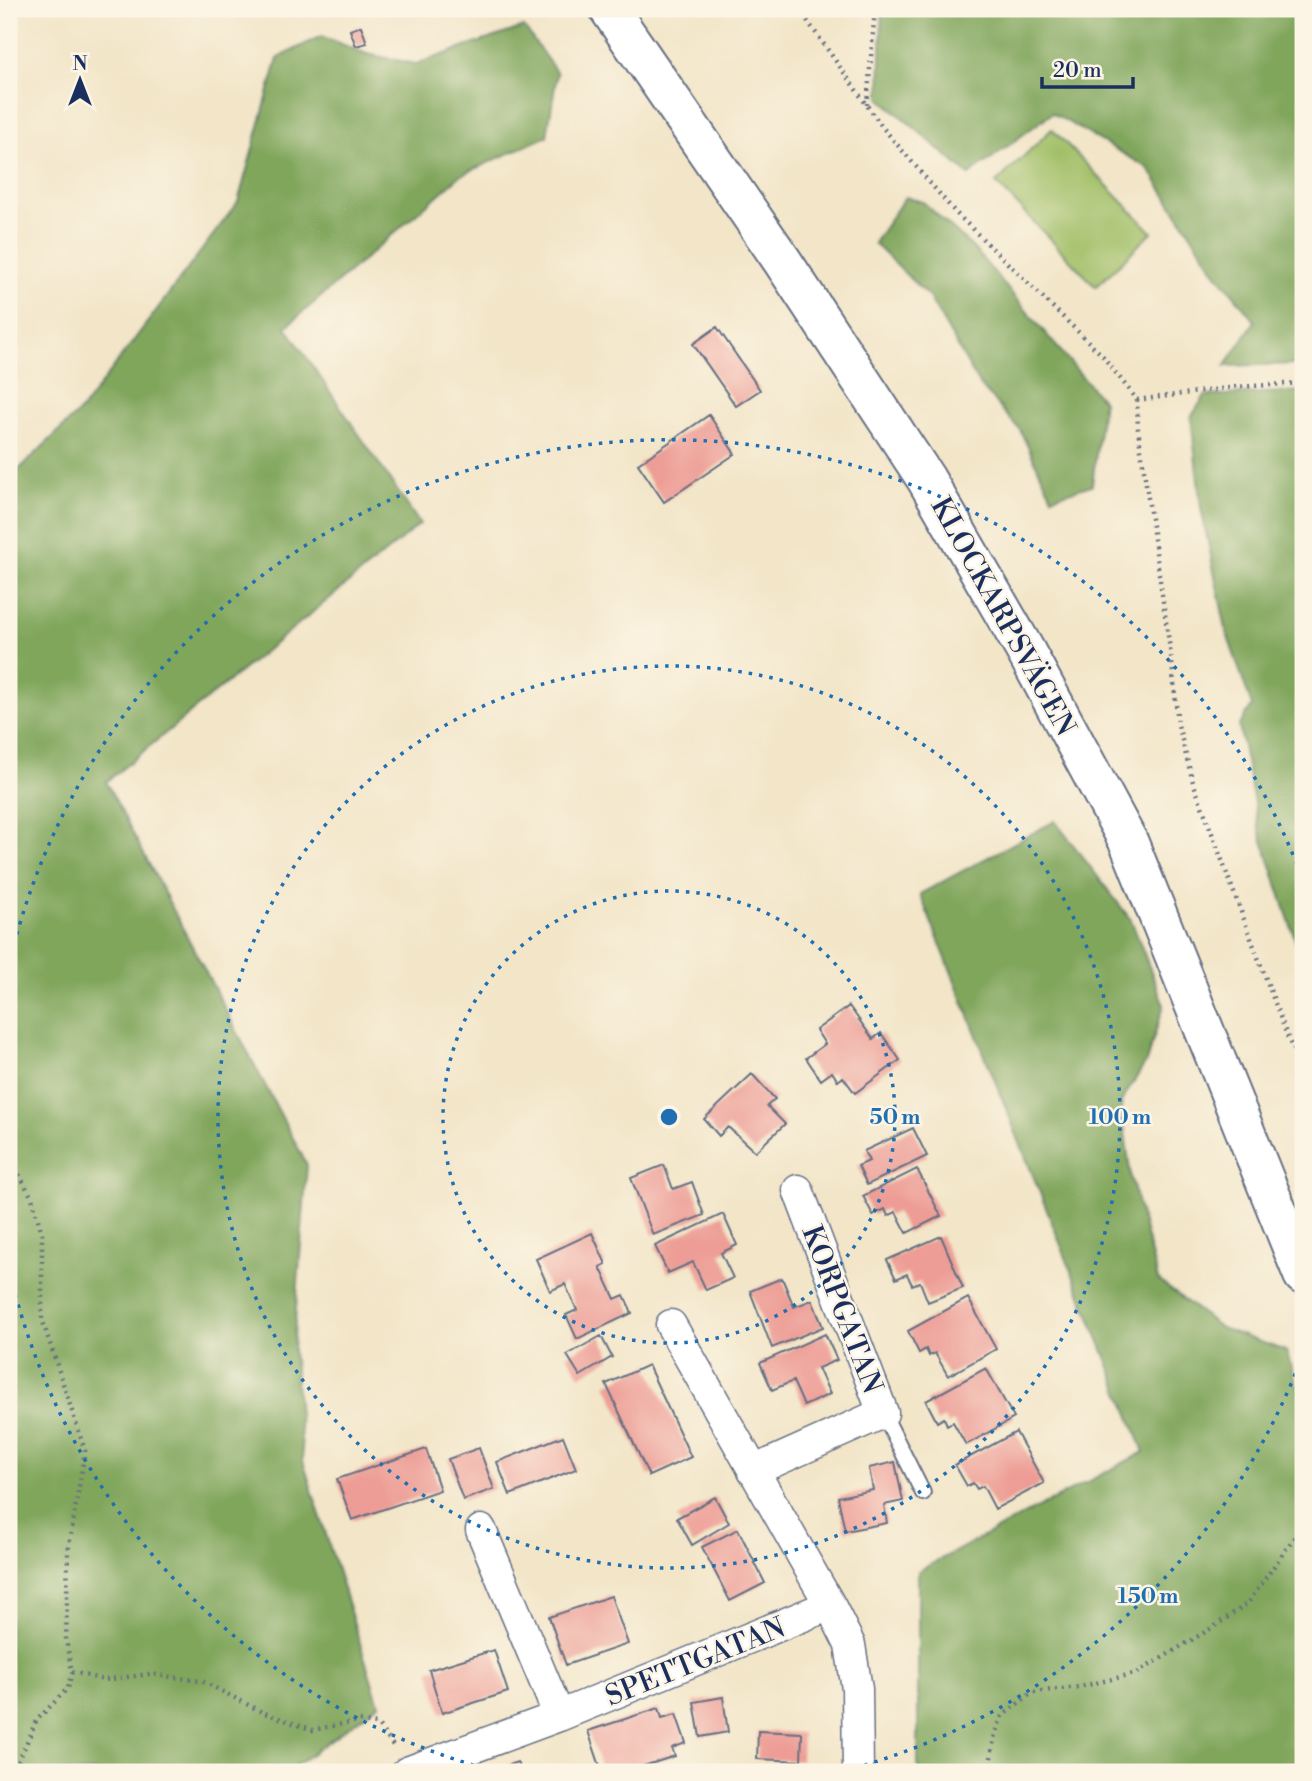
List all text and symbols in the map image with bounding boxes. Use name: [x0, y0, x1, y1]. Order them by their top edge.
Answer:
north arrow: [46, 46, 116, 116]
scale bar: [1042, 46, 1134, 90]
text: N: [72, 52, 88, 76]
text: 20 m: [1053, 58, 1102, 84]
street label: KLOCKARPSVÄGEN: [923, 491, 1084, 742]
centre of rings: [657, 1105, 681, 1129]
text: 50 m: [870, 1105, 920, 1131]
text: 100 m: [1089, 1105, 1151, 1131]
street label: KORPGATAN: [794, 1221, 890, 1399]
text: 150 m: [1118, 1584, 1178, 1610]
street label: SPETTGATAN: [601, 1610, 791, 1714]

